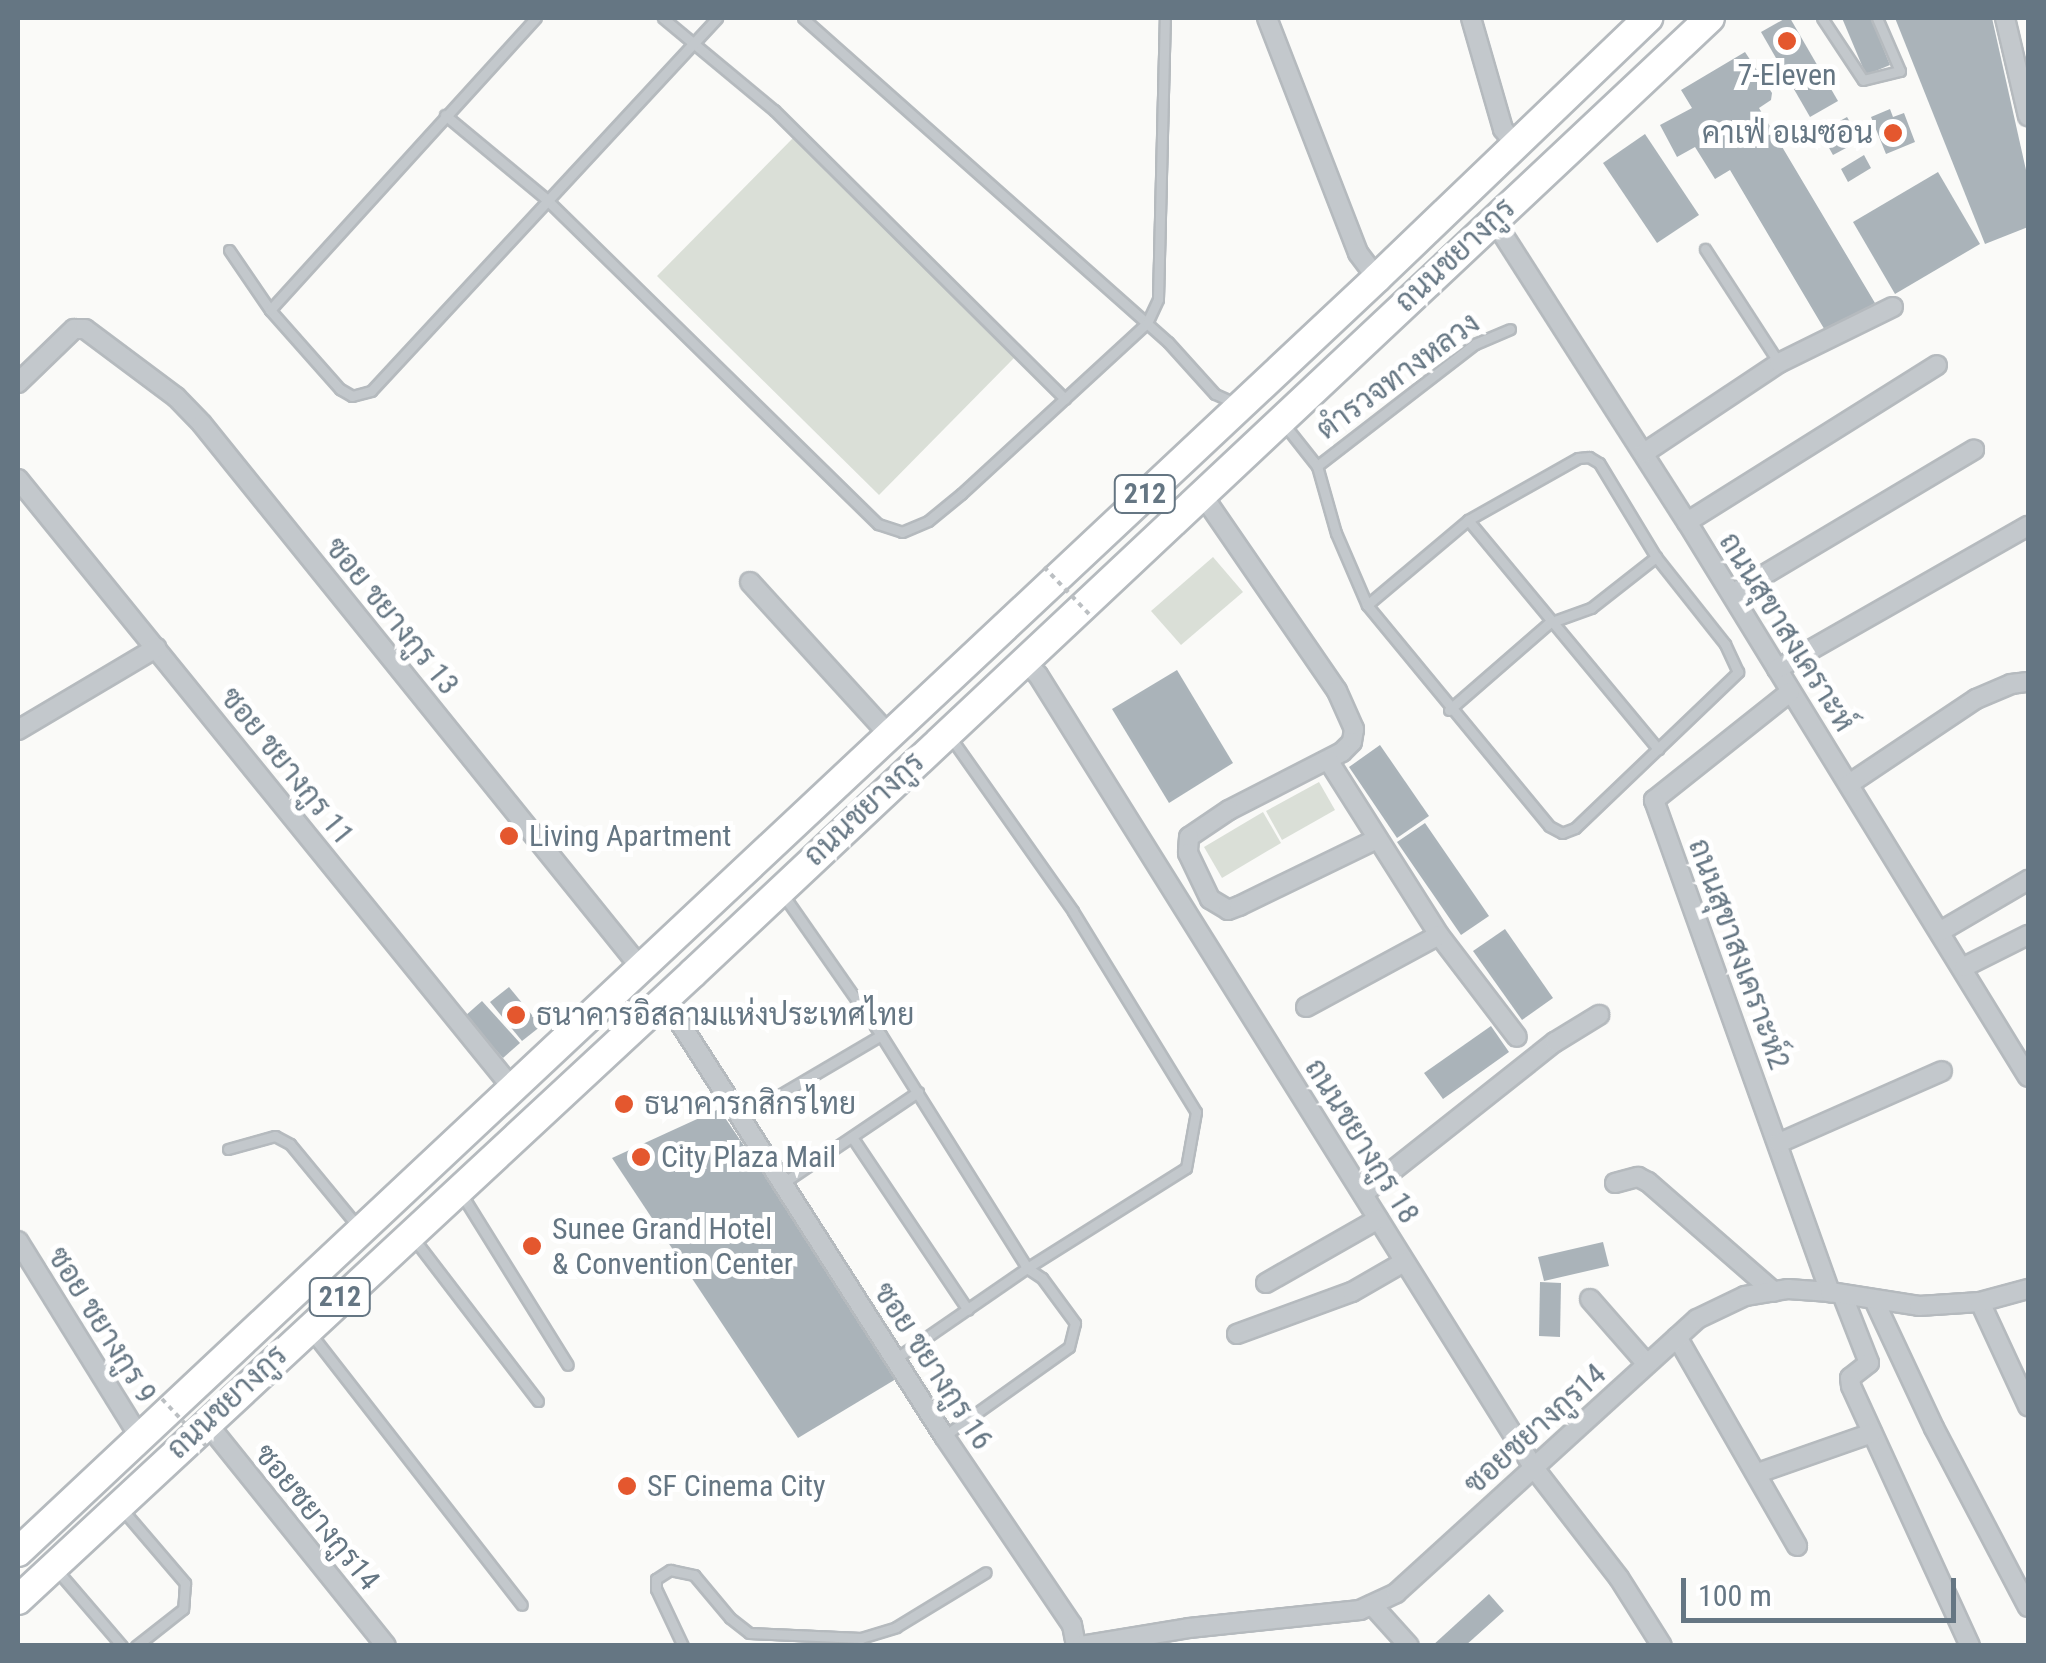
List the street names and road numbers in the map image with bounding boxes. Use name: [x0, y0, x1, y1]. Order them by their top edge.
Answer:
street label: ถนนชยางกูร: [1388, 190, 1522, 320]
street label: ตำรวจทางหลวง: [1309, 305, 1487, 447]
road number: 212: [1112, 471, 1178, 517]
street label: ถนนสุขาสงเคราะห์: [1711, 526, 1863, 738]
street label: ซอย ชยางกูร 13: [318, 530, 466, 702]
street label: ซอย ชยางกูร 11: [213, 680, 361, 852]
street label: ถนนชยางกูร: [797, 744, 931, 874]
street label: ถนนสุขาสงเคราะห์2: [1681, 834, 1797, 1074]
street label: ถนนชยางกูร 18: [1297, 1052, 1427, 1230]
street label: ซอย ชยางกูร 9: [40, 1240, 164, 1410]
road number: 212: [308, 1274, 372, 1320]
street label: ซอย ชยางกูร 16: [866, 1276, 1000, 1456]
street label: ถนนชยางกูร: [160, 1337, 294, 1467]
street label: ซอยชยางกูร14: [1457, 1356, 1613, 1502]
street label: ซอยชยางกูร14: [247, 1436, 387, 1598]

